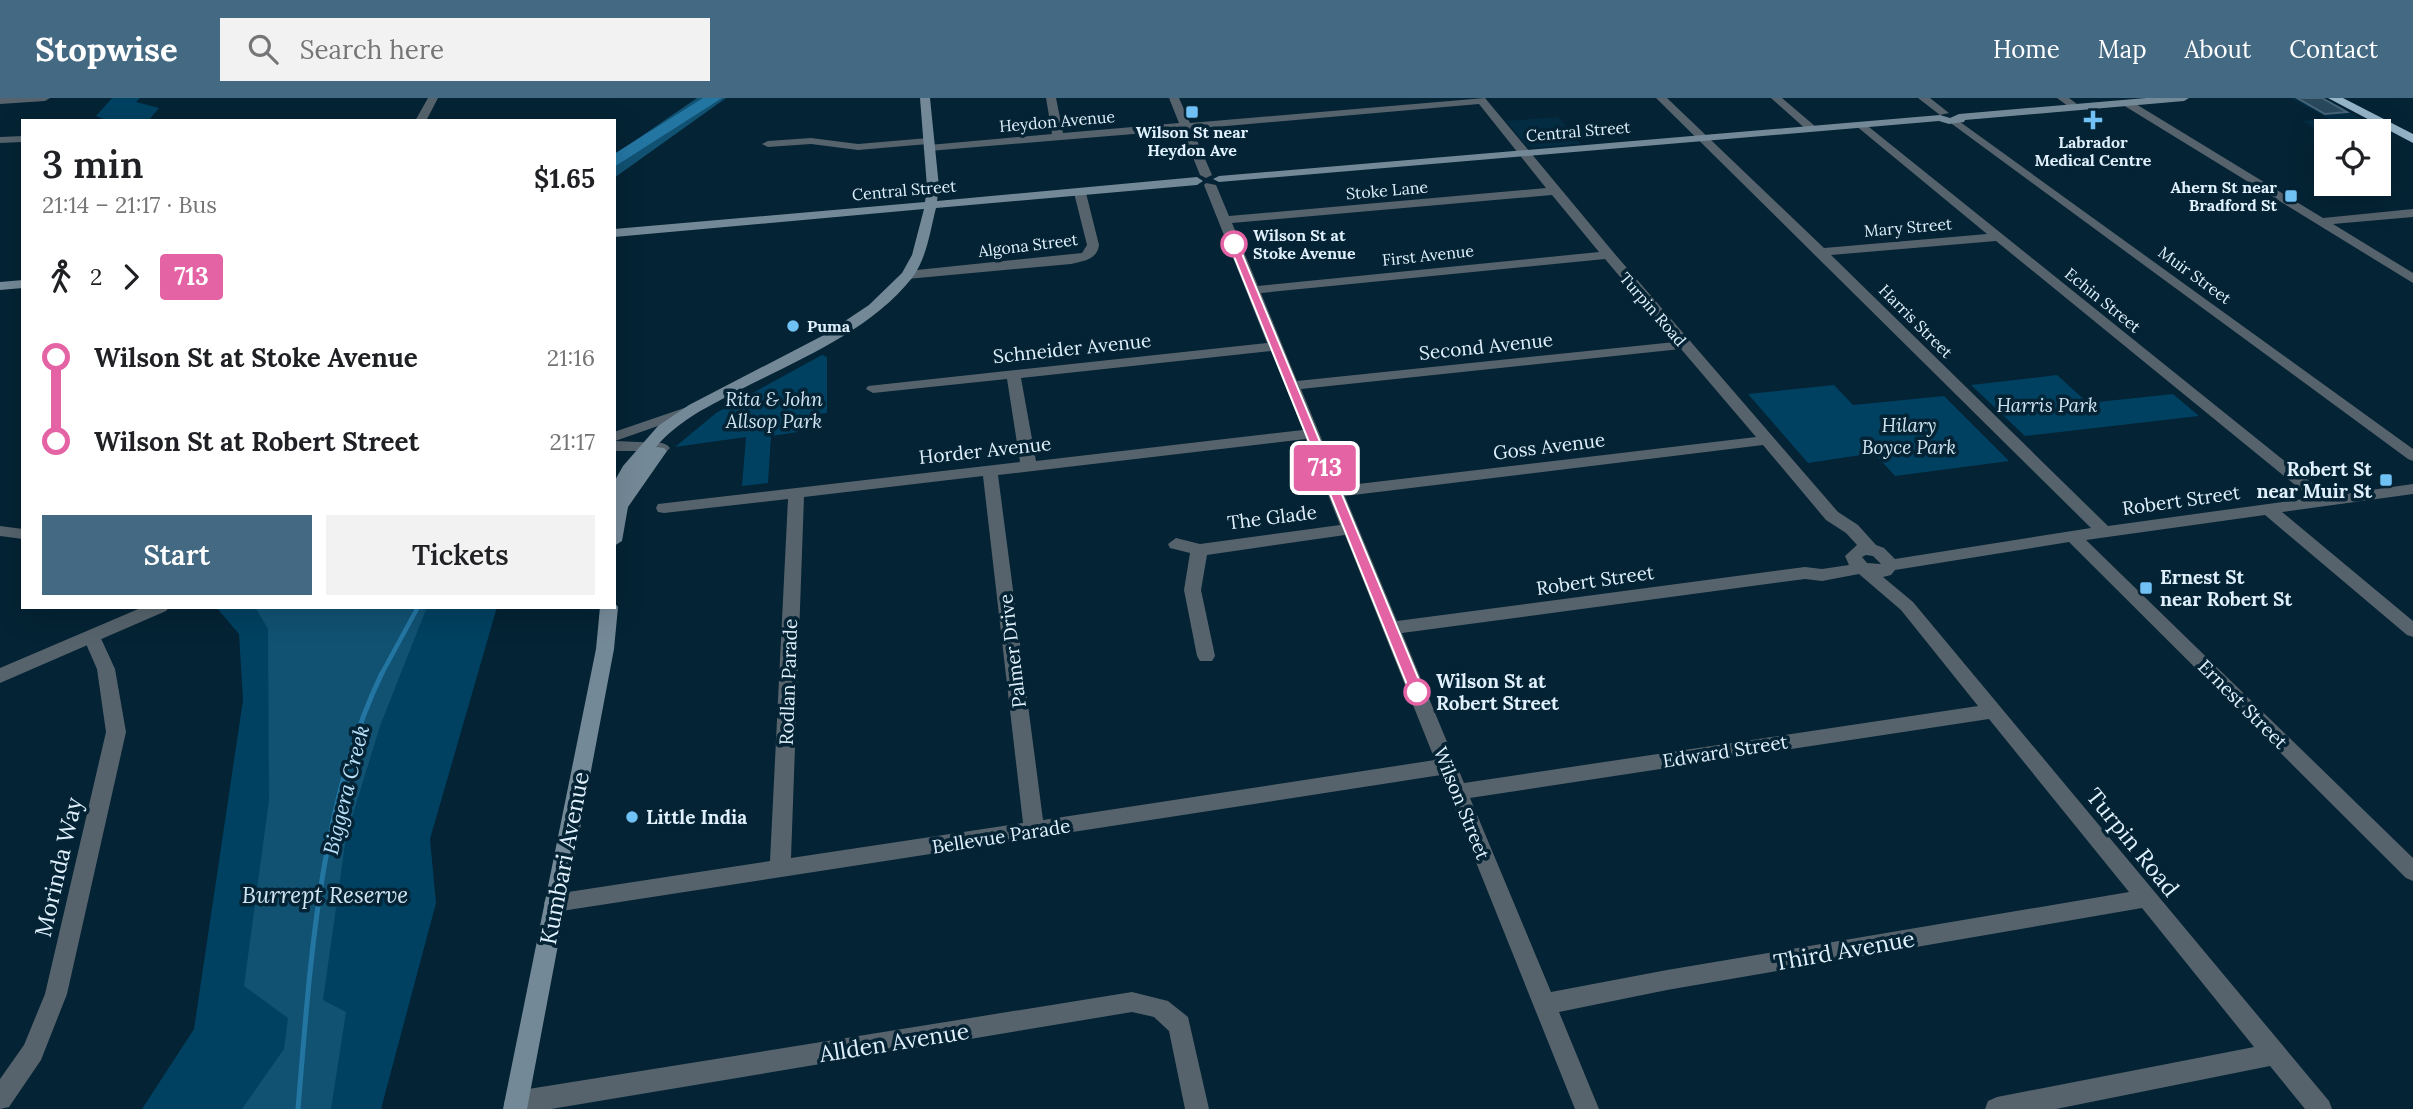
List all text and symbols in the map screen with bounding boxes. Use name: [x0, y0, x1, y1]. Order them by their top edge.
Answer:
search box: [220, 18, 710, 81]
text: Stopwise: [35, 28, 178, 70]
icon: search: [244, 30, 282, 68]
text: Search here: [300, 33, 444, 66]
text: Home: [1993, 34, 2060, 65]
text: Map: [2098, 34, 2147, 65]
text: About: [2185, 34, 2251, 65]
text: Contact: [2289, 34, 2378, 65]
marker: Wilson St near Heydon Ave: [1184, 104, 1200, 120]
street label: Heydon Avenue: [998, 106, 1116, 136]
marker: Labrador Medical Centre: [2083, 110, 2103, 130]
street label: Central Street: [1525, 116, 1632, 146]
map controls: [2314, 119, 2391, 196]
button: locate: [2314, 119, 2391, 196]
place label: Wilson St near Heydon Ave: [1136, 122, 1249, 160]
place label: Labrador Medical Centre: [2035, 132, 2152, 170]
text: 3 min: [42, 140, 144, 188]
text: $1.65: [534, 162, 595, 195]
street label: Central Street: [851, 175, 958, 205]
street label: Stoke Lane: [1345, 176, 1429, 204]
place label: Ahern St near Bradford St: [2171, 177, 2277, 215]
marker: Ahern St near Bradford St: [2283, 188, 2299, 204]
text: 21:14 – 21:17 · Bus: [42, 190, 217, 219]
street label: Mary Street: [1863, 213, 1954, 241]
place label: Wilson St at Stoke Avenue: [1253, 225, 1356, 263]
street label: Algona Street: [976, 229, 1080, 261]
marker: Wilson St at Stoke Avenue: [1221, 231, 1247, 257]
street label: First Avenue: [1381, 240, 1475, 270]
street label: Muir Street: [2155, 242, 2236, 309]
icon: walk: [42, 258, 80, 296]
icon: forward: [112, 258, 150, 296]
text: 713: [174, 261, 209, 292]
text: 2: [90, 262, 102, 291]
street label: Echin Street: [2061, 263, 2146, 337]
street label: Turpin Road: [1615, 268, 1691, 350]
street label: Harris Street: [1875, 280, 1958, 363]
place label: Puma: [807, 316, 851, 336]
marker: Puma: [785, 318, 801, 334]
street label: Second Avenue: [1418, 327, 1554, 365]
street label: Schneider Avenue: [992, 328, 1152, 368]
text: Wilson St at Stoke Avenue: [94, 341, 418, 374]
text: 21:16: [547, 343, 595, 372]
park label: Rita & John Allsop Park: [725, 387, 823, 433]
park label: Harris Park: [1996, 393, 2098, 417]
park label: Hilary Boyce Park: [1862, 413, 1956, 459]
text: Wilson St at Robert Street: [94, 425, 419, 458]
text: 21:17: [550, 427, 595, 456]
street label: Goss Avenue: [1492, 427, 1606, 465]
street label: Horder Avenue: [918, 431, 1052, 469]
line badge: 713: [1285, 445, 1365, 491]
text: 713: [1308, 452, 1342, 483]
place label: Robert St near Muir St: [2256, 457, 2373, 503]
marker: Robert St near Muir St: [2378, 472, 2394, 488]
street label: Robert Street: [2120, 480, 2242, 520]
street label: The Glade: [1226, 500, 1318, 534]
button: Start: [42, 515, 312, 595]
button: Tickets: [326, 515, 595, 595]
street label: Robert Street: [1534, 560, 1656, 600]
place label: Ernest St near Robert St: [2160, 565, 2293, 611]
marker: Ernest St near Robert St: [2138, 580, 2154, 596]
street label: Palmer Drive: [993, 593, 1031, 709]
street label: Rodlan Parade: [774, 618, 802, 746]
street label: Ernest Street: [2193, 654, 2293, 754]
place label: Wilson St at Robert Street: [1436, 669, 1560, 715]
marker: Wilson St at Robert Street: [1404, 679, 1430, 705]
water label: Biggera Creek: [317, 722, 375, 858]
street label: Edward Street: [1661, 729, 1790, 773]
street label: Wilson Street: [1429, 743, 1496, 863]
street label: Kumbari Avenue: [533, 769, 595, 947]
street label: Turpin Road: [2080, 782, 2186, 902]
street label: Morinda Way: [28, 794, 88, 940]
place label: Little India: [646, 805, 747, 829]
marker: Little India: [624, 809, 640, 825]
street label: Bellevue Parade: [930, 813, 1072, 859]
park label: Burrept Reserve: [242, 880, 408, 909]
street label: Third Avenue: [1771, 923, 1917, 977]
street label: Allden Avenue: [816, 1016, 971, 1068]

